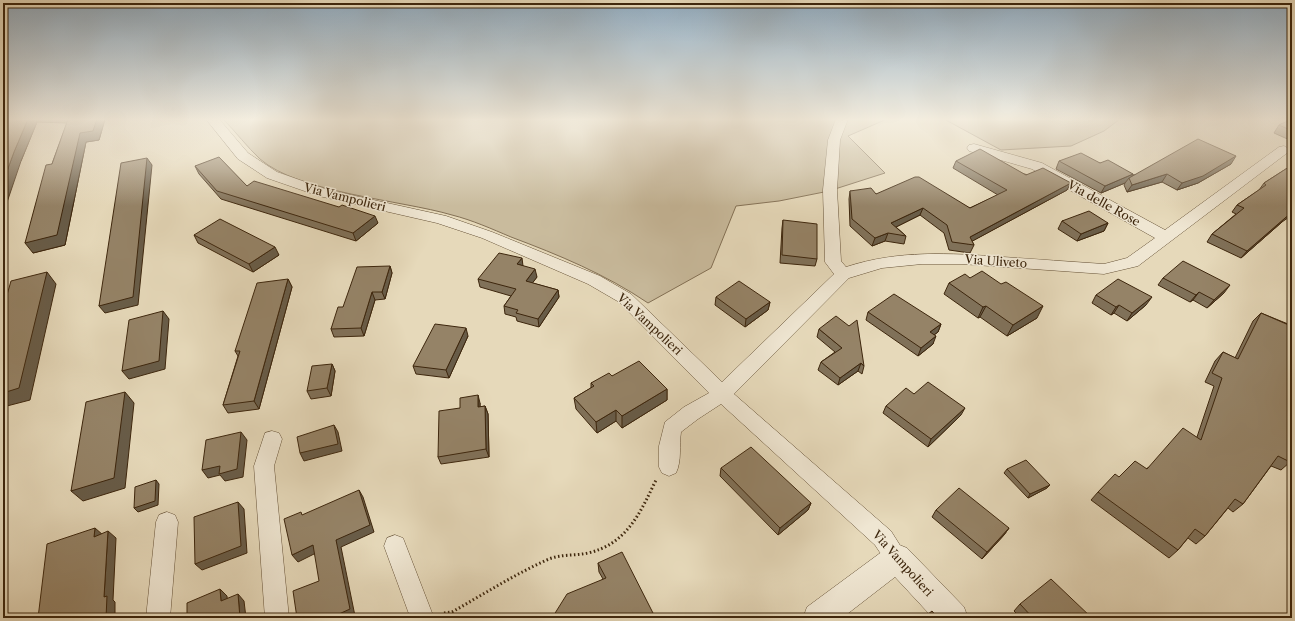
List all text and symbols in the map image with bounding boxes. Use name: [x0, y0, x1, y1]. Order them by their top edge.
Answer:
street label: Via delle Rose: [1064, 176, 1143, 229]
street label: Via Vampolieri: [302, 179, 388, 214]
street label: Via Uliveto: [963, 251, 1028, 271]
street label: Via Vampolieri: [614, 289, 686, 358]
street label: Via Vampolieri: [869, 526, 937, 599]

